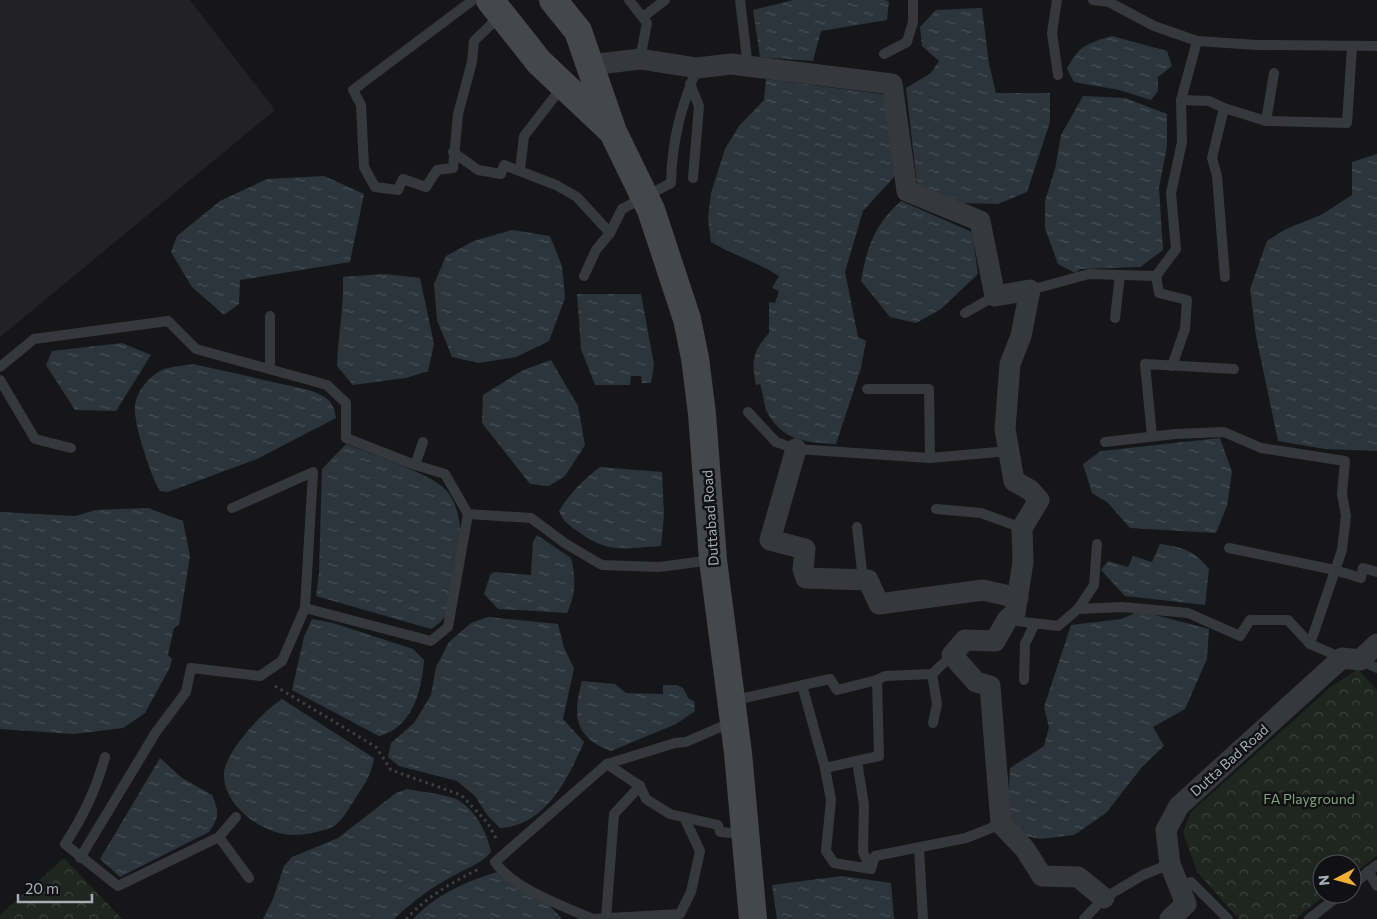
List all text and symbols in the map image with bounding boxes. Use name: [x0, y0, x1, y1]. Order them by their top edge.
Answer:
street label: Duttabad Road: [698, 470, 722, 566]
street label: Dutta Bad Road: [1186, 720, 1272, 800]
park label: FA Playground: [1263, 790, 1355, 807]
north arrow: [1312, 854, 1362, 904]
scale bar: [18, 872, 91, 904]
text: N: [1315, 874, 1333, 887]
text: 20 m: [25, 879, 59, 897]

